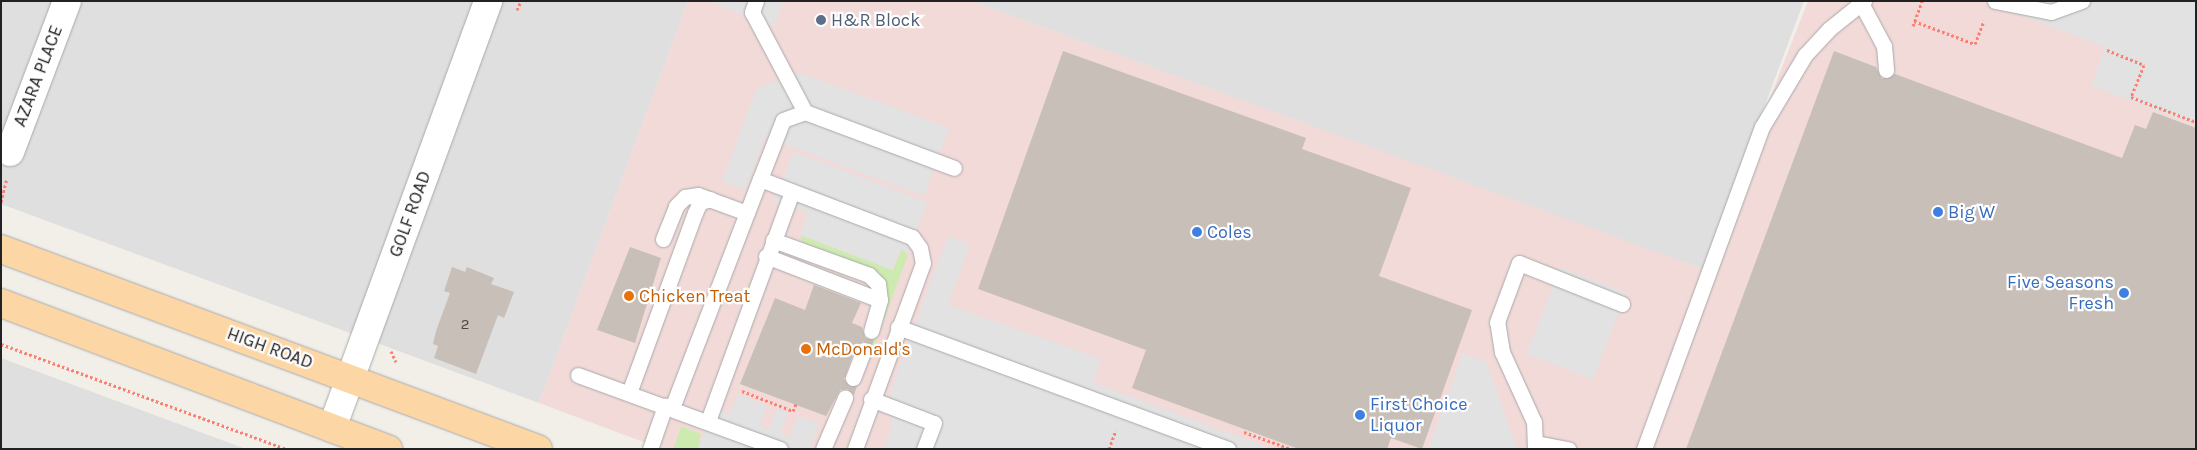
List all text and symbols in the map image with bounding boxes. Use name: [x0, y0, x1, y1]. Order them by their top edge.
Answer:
place label: H&R Block: [831, 9, 920, 31]
marker: H&R Block: [815, 14, 827, 26]
street label: AZARA PLACE: [9, 22, 67, 130]
street label: GOLF ROAD: [384, 168, 436, 260]
place label: Big W: [1948, 201, 1995, 223]
marker: Big W: [1932, 206, 1944, 218]
place label: Coles: [1207, 221, 1252, 243]
marker: Coles: [1191, 226, 1203, 238]
place label: Five Seasons Fresh: [2007, 272, 2114, 314]
place label: Chicken Treat: [639, 285, 750, 307]
marker: Five Seasons Fresh: [2118, 287, 2130, 299]
marker: Chicken Treat: [623, 290, 635, 302]
house number: 2: [461, 316, 469, 334]
street label: HIGH ROAD: [224, 322, 316, 374]
place label: McDonald's: [816, 338, 911, 360]
marker: McDonald's: [800, 343, 812, 355]
place label: First Choice Liquor: [1370, 394, 1467, 436]
marker: First Choice Liquor: [1354, 409, 1366, 421]

